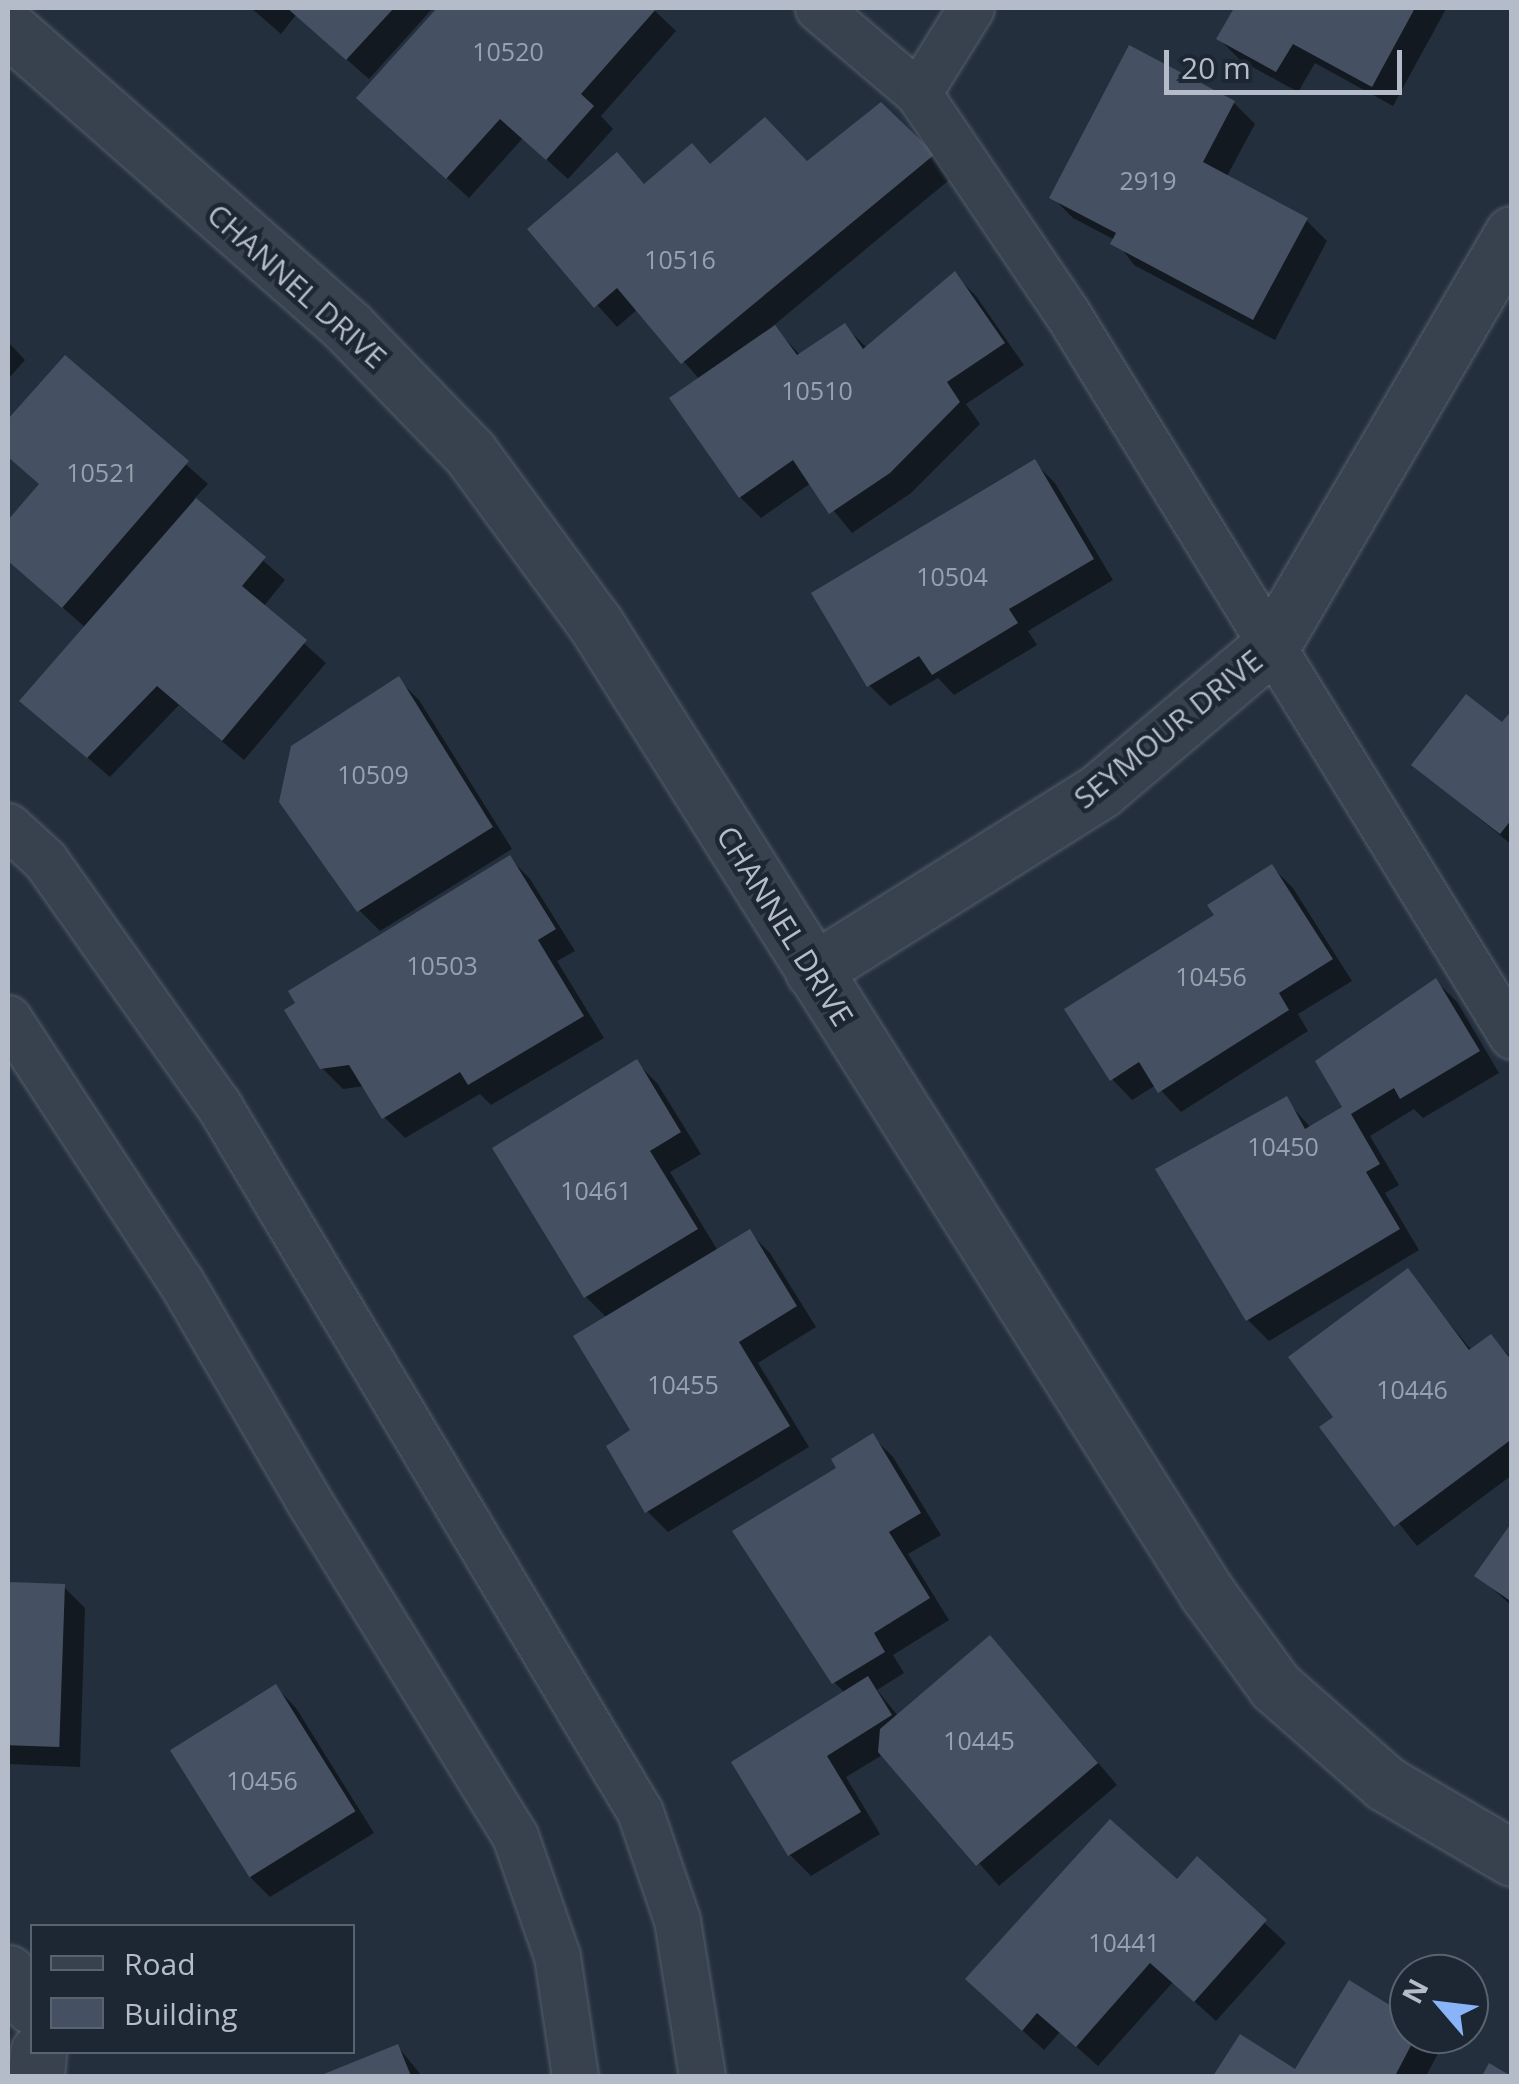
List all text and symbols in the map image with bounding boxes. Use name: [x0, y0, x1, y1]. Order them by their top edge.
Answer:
scale bar: [1169, 30, 1406, 92]
house number: 10520: [472, 36, 544, 66]
text: 20 m: [1181, 47, 1251, 88]
house number: 2919: [1119, 165, 1177, 195]
street label: CHANNEL DRIVE: [200, 196, 394, 376]
house number: 10516: [644, 244, 716, 274]
house number: 10510: [781, 375, 853, 405]
house number: 10521: [66, 457, 138, 487]
house number: 10504: [916, 561, 988, 591]
street label: SEYMOUR DRIVE: [1067, 642, 1269, 816]
house number: 10509: [337, 759, 409, 789]
street label: CHANNEL DRIVE: [709, 820, 861, 1032]
house number: 10503: [406, 950, 478, 980]
house number: 10456: [1175, 961, 1247, 991]
house number: 10450: [1247, 1131, 1319, 1161]
house number: 10461: [560, 1175, 632, 1205]
house number: 10455: [647, 1369, 719, 1399]
house number: 10446: [1376, 1374, 1448, 1404]
house number: 10445: [943, 1725, 1015, 1755]
house number: 10456: [226, 1765, 298, 1795]
legend: [30, 1924, 355, 2054]
house number: 10441: [1088, 1927, 1160, 1957]
text: Road: [124, 1943, 196, 1984]
north arrow: [1389, 1954, 1489, 2054]
text: N: [1392, 1972, 1436, 2010]
text: Building: [124, 1993, 238, 2034]

